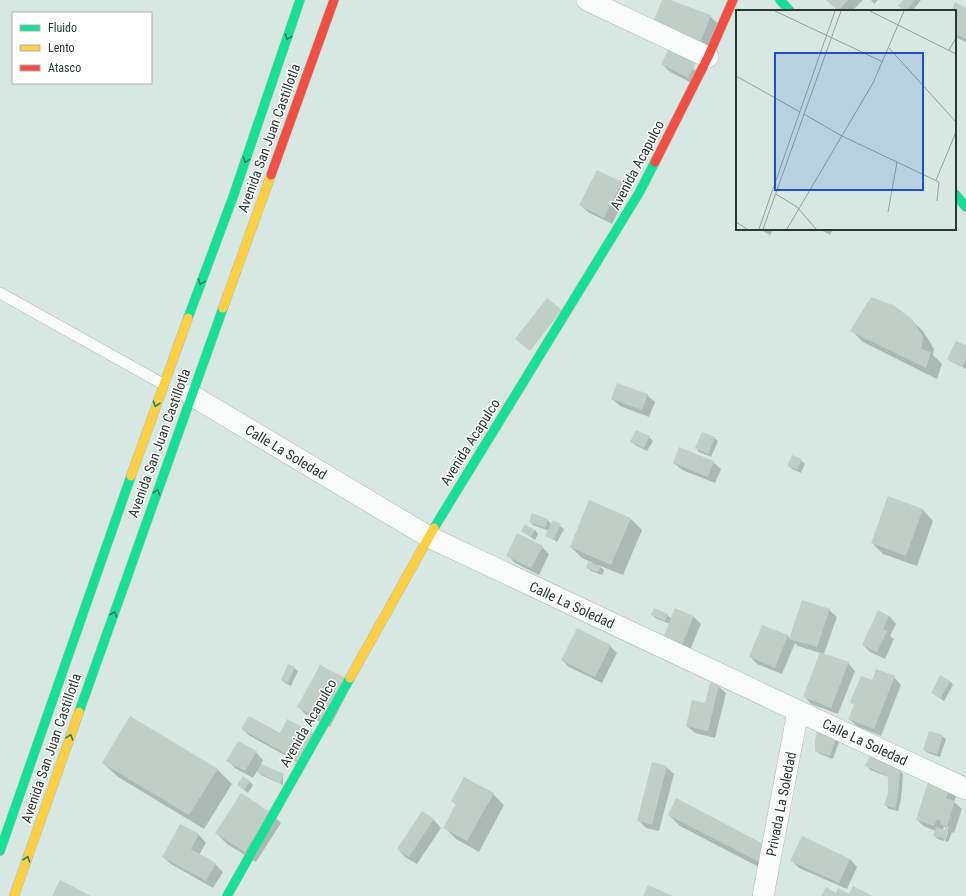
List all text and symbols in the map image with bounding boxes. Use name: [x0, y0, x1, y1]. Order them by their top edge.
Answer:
inset map: [736, 10, 956, 230]
legend: [12, 12, 152, 84]
text: Fluido: [48, 21, 77, 35]
one-way arrow: [284, 33, 293, 40]
text: Lento: [48, 41, 75, 55]
text: Atasco: [48, 61, 81, 75]
street label: Avenida San Juan Castillotla: [235, 61, 303, 215]
street label: Avenida Acapulco: [607, 118, 667, 212]
one-way arrow: [242, 156, 251, 163]
one-way arrow: [198, 279, 206, 286]
street label: Avenida San Juan Castillotla: [125, 366, 193, 520]
street label: Avenida Acapulco: [437, 396, 503, 488]
one-way arrow: [153, 400, 161, 407]
street label: Calle La Soledad: [242, 421, 330, 483]
one-way arrow: [152, 488, 161, 495]
street label: Calle La Soledad: [527, 578, 617, 632]
one-way arrow: [109, 611, 117, 618]
street label: Avenida San Juan Castillotla: [18, 671, 84, 825]
street label: Avenida Acapulco: [276, 676, 340, 770]
street label: Calle La Soledad: [820, 715, 910, 769]
one-way arrow: [66, 733, 74, 740]
street label: Privada La Soledad: [763, 750, 799, 858]
one-way arrow: [22, 856, 31, 863]

